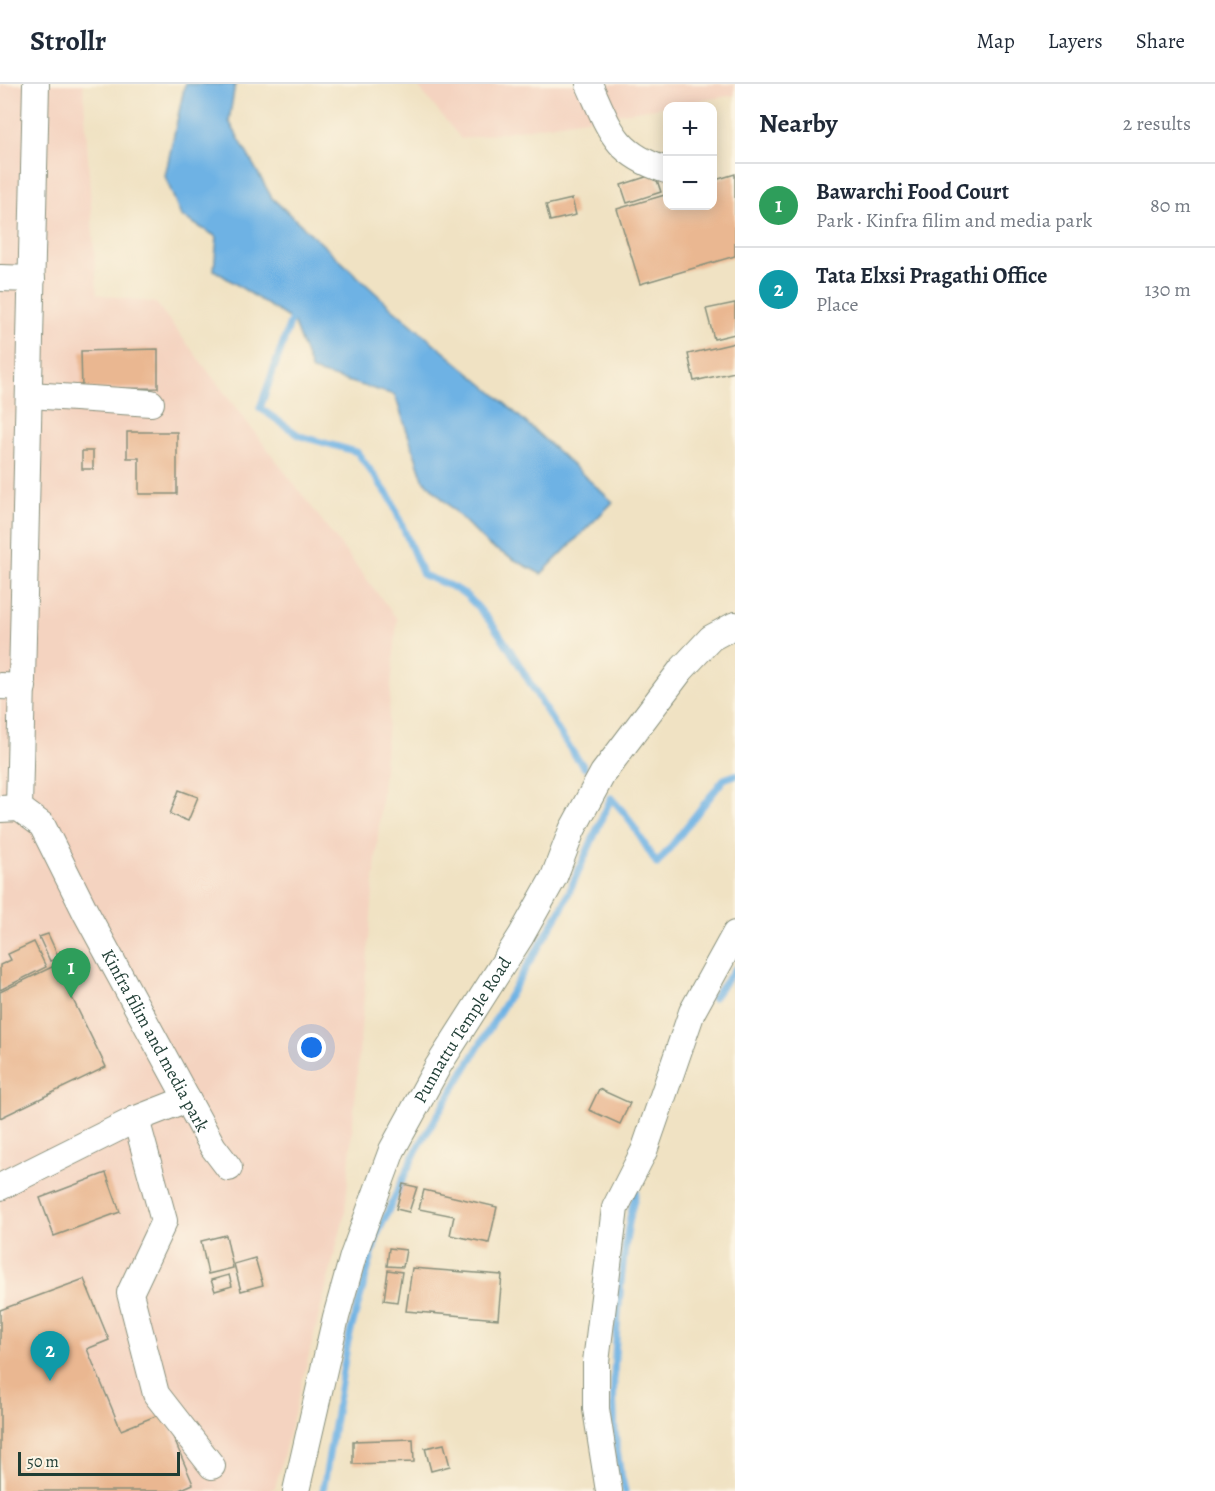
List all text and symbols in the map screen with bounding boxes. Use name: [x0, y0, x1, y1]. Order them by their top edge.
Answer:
text: Strollr: [30, 22, 106, 60]
text: Map: [976, 27, 1015, 55]
text: Layers: [1048, 27, 1103, 55]
text: Share: [1136, 27, 1185, 55]
map controls: [663, 102, 717, 210]
button: +: [663, 102, 717, 156]
text: Nearby: [759, 106, 838, 141]
text: 2 results: [1123, 110, 1191, 137]
button: −: [663, 156, 717, 210]
text: Bawarchi Food Court: [816, 177, 1009, 207]
text: 1: [775, 192, 782, 219]
text: 80 m: [1150, 192, 1191, 219]
text: Park · Kinfra filim and media park: [816, 207, 1093, 234]
text: Tata Elxsi Pragathi Office: [816, 261, 1047, 291]
text: 2: [774, 276, 783, 303]
text: 130 m: [1145, 276, 1191, 303]
text: Place: [816, 291, 858, 318]
street label: Kinfra filim and media park: [96, 945, 215, 1136]
pin: 1: [52, 948, 90, 998]
street label: Punnattu Temple Road: [408, 952, 517, 1107]
your location: [297, 1033, 326, 1062]
pin: 2: [31, 1332, 70, 1381]
scale bar: [18, 1449, 180, 1476]
text: 50 m: [27, 1451, 59, 1473]

